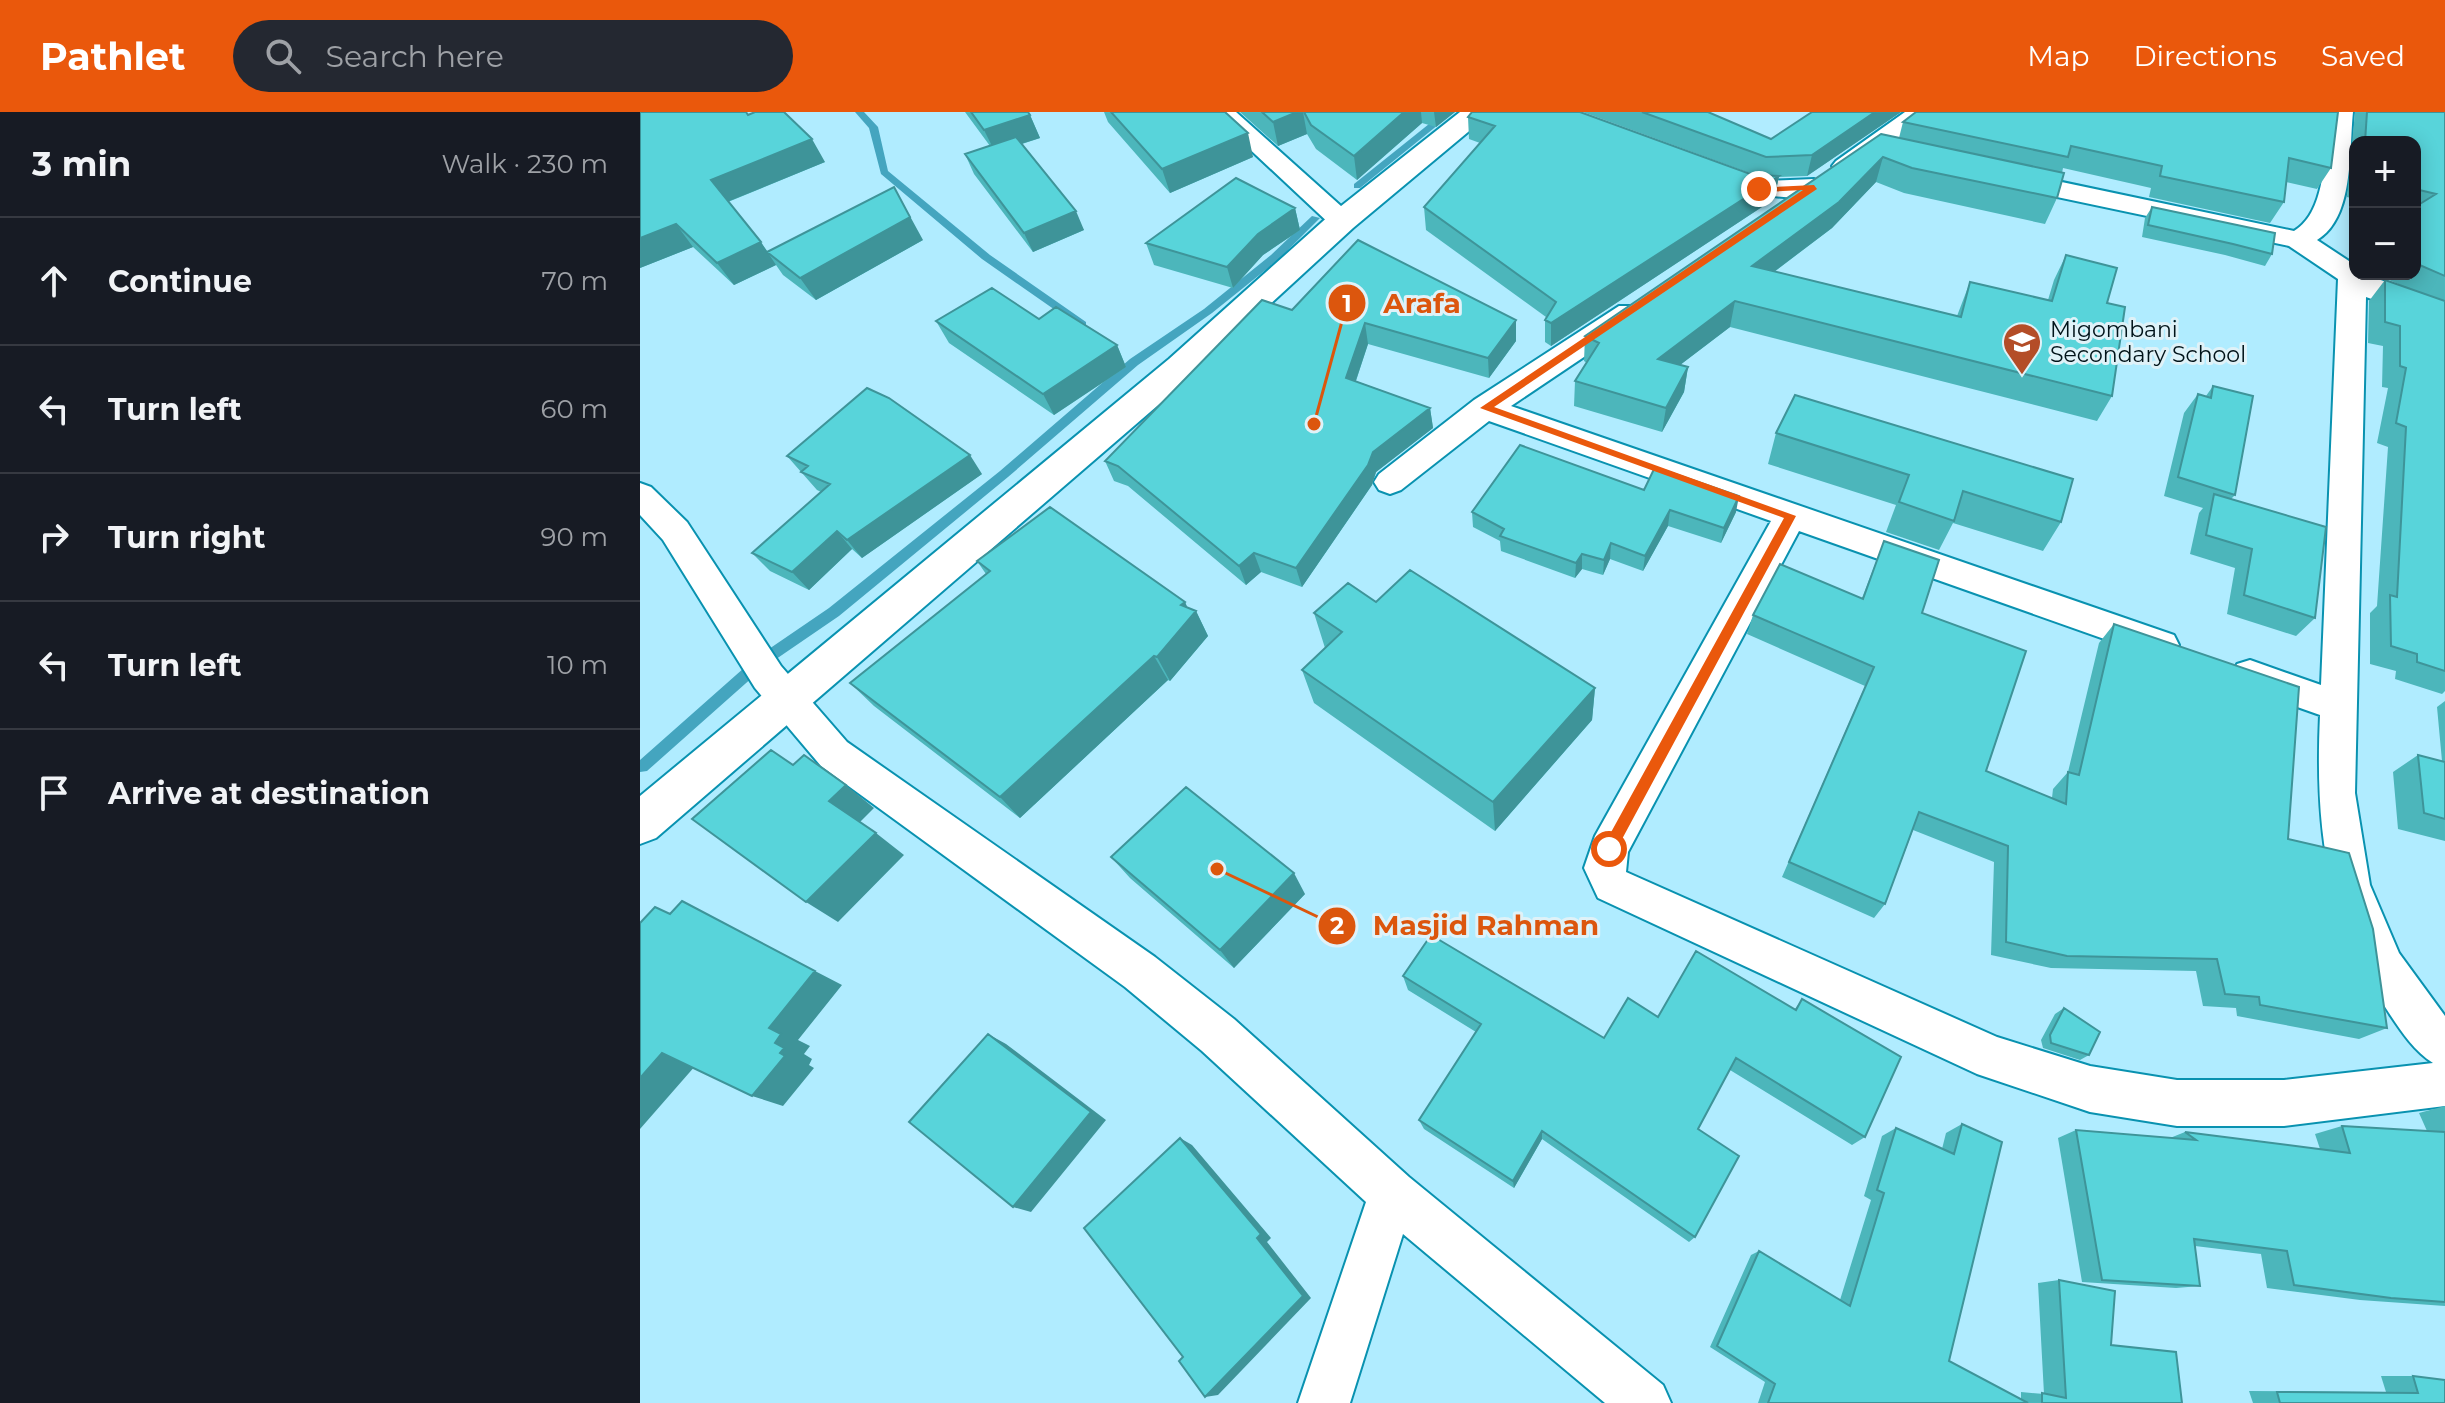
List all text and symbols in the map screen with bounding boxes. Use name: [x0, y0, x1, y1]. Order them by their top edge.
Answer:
search box: [233, 20, 793, 92]
text: Pathlet: [40, 33, 185, 80]
icon: search: [261, 34, 305, 78]
text: Search here: [325, 38, 504, 75]
text: Map: [2027, 39, 2089, 73]
text: Directions: [2133, 39, 2277, 73]
text: Saved: [2321, 39, 2405, 73]
map controls: [2349, 136, 2421, 280]
button: +: [2349, 136, 2421, 208]
text: 3 min: [32, 143, 131, 185]
text: Walk · 230 m: [441, 148, 608, 180]
route end: [1741, 171, 1777, 207]
button: −: [2349, 208, 2421, 280]
icon: ahead: [32, 259, 76, 303]
text: Continue: [108, 263, 252, 300]
text: 70 m: [542, 265, 608, 297]
callout: Arafa: [1327, 277, 1477, 329]
text: Arafa: [1382, 286, 1461, 320]
text: 1: [1342, 289, 1352, 318]
place label: Migombani Secondary School: [2050, 316, 2246, 368]
school or university icon: Migombani Secondary School: [2001, 321, 2043, 376]
icon: left: [32, 387, 76, 431]
text: Turn left: [108, 391, 241, 428]
text: 60 m: [541, 393, 608, 425]
icon: right: [32, 515, 76, 559]
text: Turn right: [108, 519, 265, 556]
text: 90 m: [541, 521, 608, 553]
icon: left: [32, 643, 76, 687]
text: Turn left: [108, 647, 241, 684]
text: 10 m: [547, 649, 608, 681]
icon: arrive: [32, 771, 76, 815]
text: Arrive at destination: [108, 775, 430, 812]
route start: [1591, 831, 1627, 867]
callout: Masjid Rahman: [1317, 900, 1616, 952]
text: Masjid Rahman: [1373, 908, 1599, 942]
text: 2: [1330, 911, 1344, 940]

